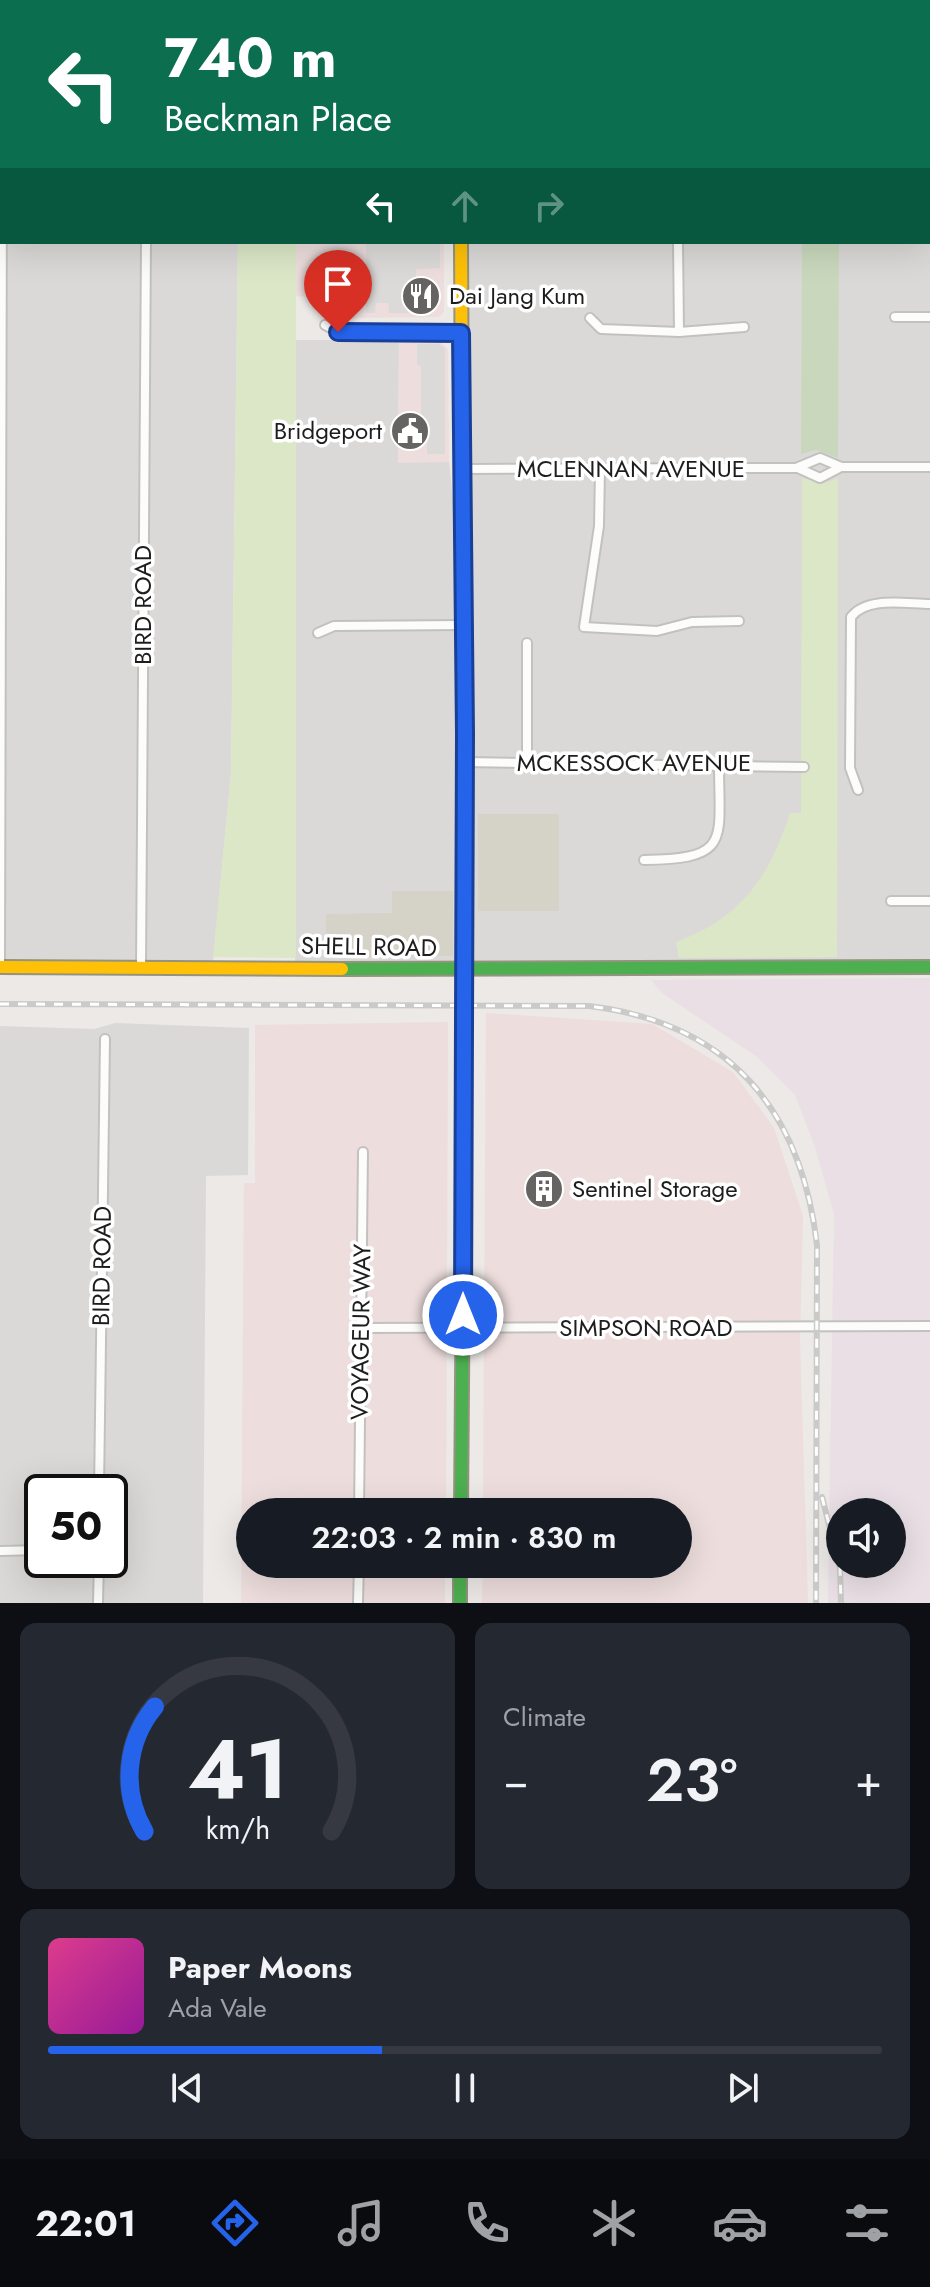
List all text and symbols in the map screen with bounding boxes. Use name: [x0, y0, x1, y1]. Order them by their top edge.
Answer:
text: 740 m: [164, 17, 337, 98]
icon: left: [32, 32, 136, 136]
text: Beckman Place: [164, 92, 392, 144]
icon: left: [359, 184, 403, 228]
icon: ahead: [443, 184, 487, 228]
icon: right: [527, 184, 571, 228]
pin: [304, 250, 372, 332]
icon: arrive: [316, 262, 360, 306]
restaurant icon: Dai Jang Kum: [400, 275, 442, 317]
place label: Dai Jang Kum: [449, 278, 585, 313]
public building icon: Bridgeport: [389, 410, 431, 452]
place label: Bridgeport: [274, 413, 382, 448]
street label: MCLENNAN AVENUE: [517, 451, 745, 486]
street label: BIRD ROAD: [125, 545, 160, 665]
street label: MCKESSOCK AVENUE: [517, 745, 751, 780]
street label: SHELL ROAD: [301, 928, 437, 965]
building icon: Sentinel Storage: [523, 1168, 565, 1210]
place label: Sentinel Storage: [572, 1171, 738, 1206]
street label: BIRD ROAD: [83, 1206, 120, 1326]
street label: VOYAGEUR WAY: [341, 1243, 380, 1420]
position arrow: [421, 1273, 505, 1357]
street label: SIMPSON ROAD: [559, 1310, 733, 1345]
speed limit sign: 50: [24, 1474, 128, 1578]
map controls: [826, 1498, 906, 1578]
button: sound: [826, 1498, 906, 1578]
text: 22:03 · 2 min · 830 m: [312, 1516, 616, 1559]
text: Climate: [503, 1698, 586, 1736]
text: 41: [187, 1709, 288, 1829]
text: 23°: [646, 1737, 737, 1824]
text: −: [503, 1749, 529, 1813]
text: +: [855, 1749, 882, 1813]
text: km/h: [205, 1808, 270, 1850]
text: Paper Moons: [168, 1946, 352, 1989]
text: Ada Vale: [168, 1989, 267, 2027]
icon: previous: [165, 2066, 209, 2110]
icon: pause: [443, 2066, 487, 2110]
icon: next: [721, 2066, 765, 2110]
icon: directions: [207, 2195, 263, 2251]
icon: music: [333, 2195, 389, 2251]
icon: phone: [459, 2195, 515, 2251]
icon: climate: [586, 2195, 642, 2251]
icon: car: [712, 2195, 768, 2251]
icon: filters: [839, 2195, 895, 2251]
text: 22:01: [35, 2197, 136, 2249]

